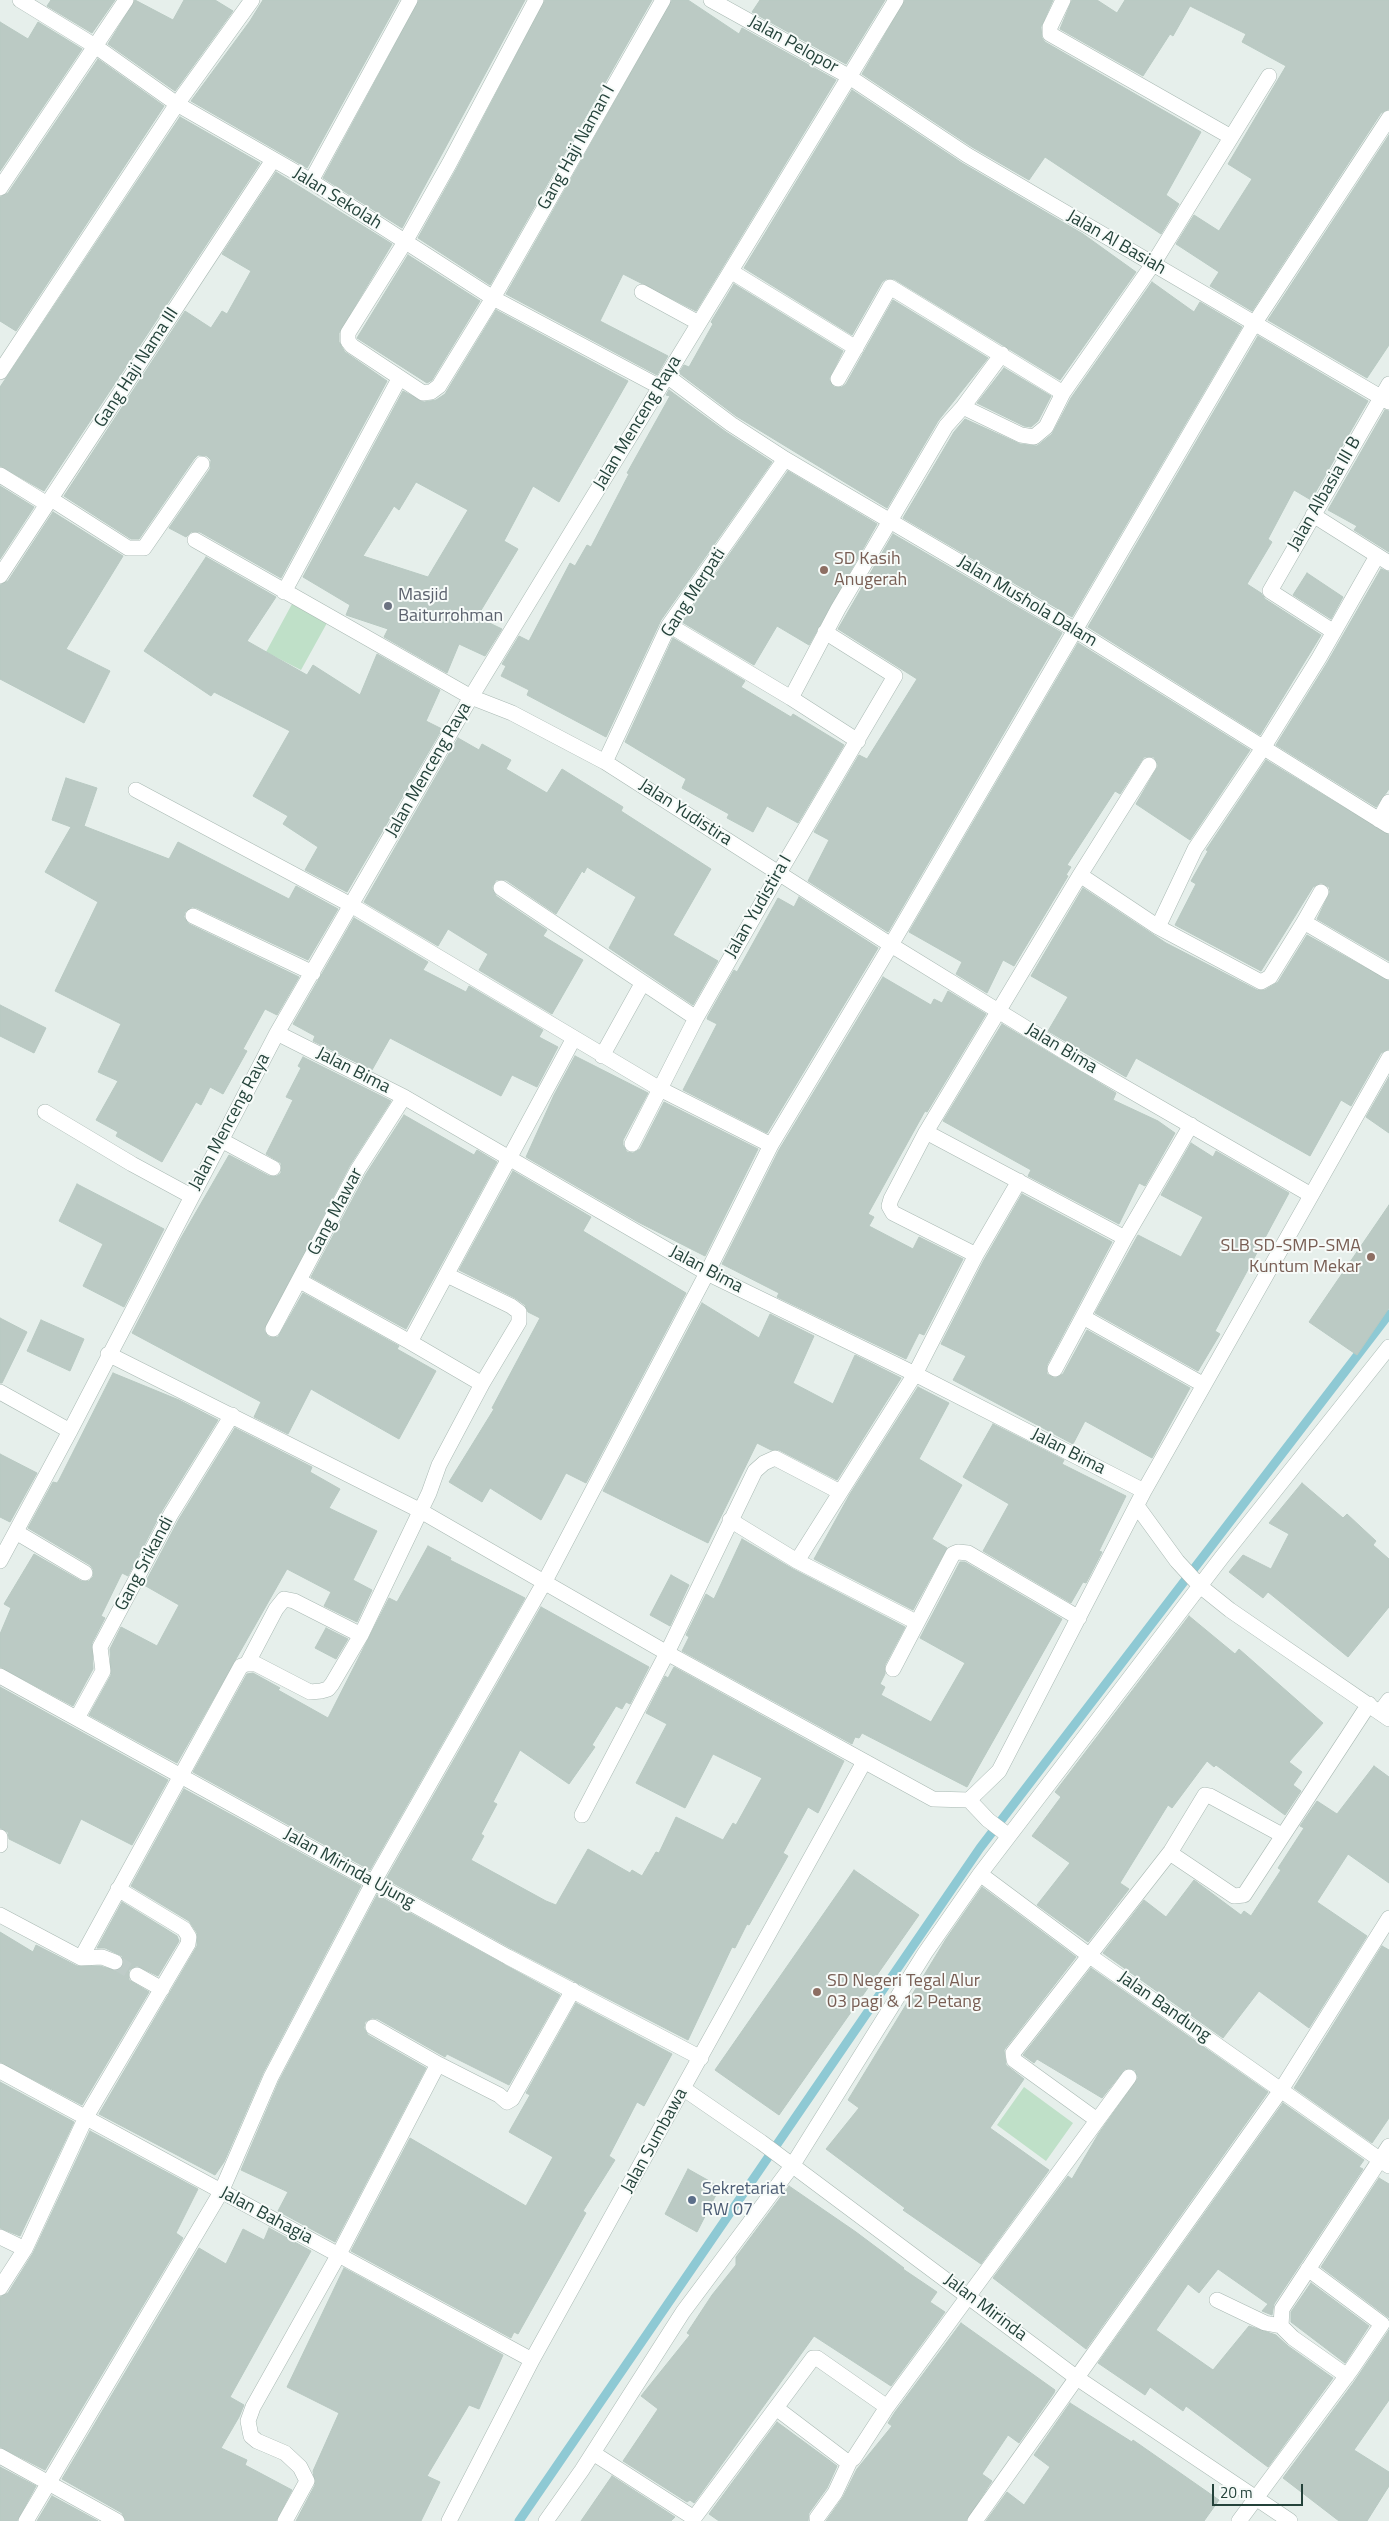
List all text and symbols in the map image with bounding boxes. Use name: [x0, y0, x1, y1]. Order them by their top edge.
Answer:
street label: Jalan Pelopor: [744, 11, 842, 79]
street label: Gang Haji Naman I: [534, 82, 620, 214]
street label: Jalan Sekolah: [289, 163, 385, 235]
street label: Jalan Al Basiah: [1063, 206, 1169, 280]
street label: Gang Haji Nama III: [90, 304, 184, 432]
street label: Jalan Menceng Raya: [590, 352, 686, 494]
street label: Jalan Albasia III B: [1284, 433, 1366, 555]
street label: Gang Merpati: [657, 544, 731, 642]
place label: SD Kasih Anugerah: [834, 549, 907, 592]
street label: Jalan Mushola Dalam: [953, 552, 1101, 652]
marker: SD Kasih Anugerah: [818, 564, 830, 576]
place label: Masjid Baiturrohman: [398, 585, 503, 628]
marker: Masjid Baiturrohman: [382, 600, 394, 612]
street label: Jalan Menceng Raya: [382, 699, 476, 841]
street label: Jalan Yudistira: [634, 775, 736, 851]
street label: Jalan Yudistira I: [721, 852, 797, 962]
street label: Jalan Bima: [1021, 1019, 1101, 1079]
street label: Jalan Bima: [312, 1043, 394, 1099]
street label: Jalan Menceng Raya: [185, 1050, 275, 1194]
street label: Gang Mawar: [304, 1165, 368, 1259]
place label: SLB SD-SMP-SMA Kuntum Mekar: [1220, 1236, 1361, 1278]
street label: Jalan Bima: [666, 1242, 746, 1298]
marker: SLB SD-SMP-SMA Kuntum Mekar: [1365, 1251, 1377, 1263]
street label: Jalan Bima: [1027, 1424, 1109, 1480]
street label: Gang Srikandi: [111, 1513, 179, 1615]
street label: Jalan Mirinda Ujung: [280, 1824, 418, 1914]
street label: Jalan Bandung: [1113, 1967, 1215, 2047]
place label: SD Negeri Tegal Alur 03 pagi & 12 Petang: [827, 1971, 981, 2014]
marker: SD Negeri Tegal Alur 03 pagi & 12 Petang: [811, 1986, 823, 1998]
street label: Jalan Sumbawa: [617, 2085, 693, 2197]
place label: Sekretariat RW 07: [702, 2179, 785, 2222]
street label: Jalan Bahagia: [216, 2183, 316, 2249]
marker: Sekretariat RW 07: [686, 2194, 698, 2206]
street label: Jalan Mirinda: [939, 2270, 1031, 2346]
scale bar: [1214, 2474, 1305, 2506]
text: 20 m: [1220, 2481, 1253, 2504]

